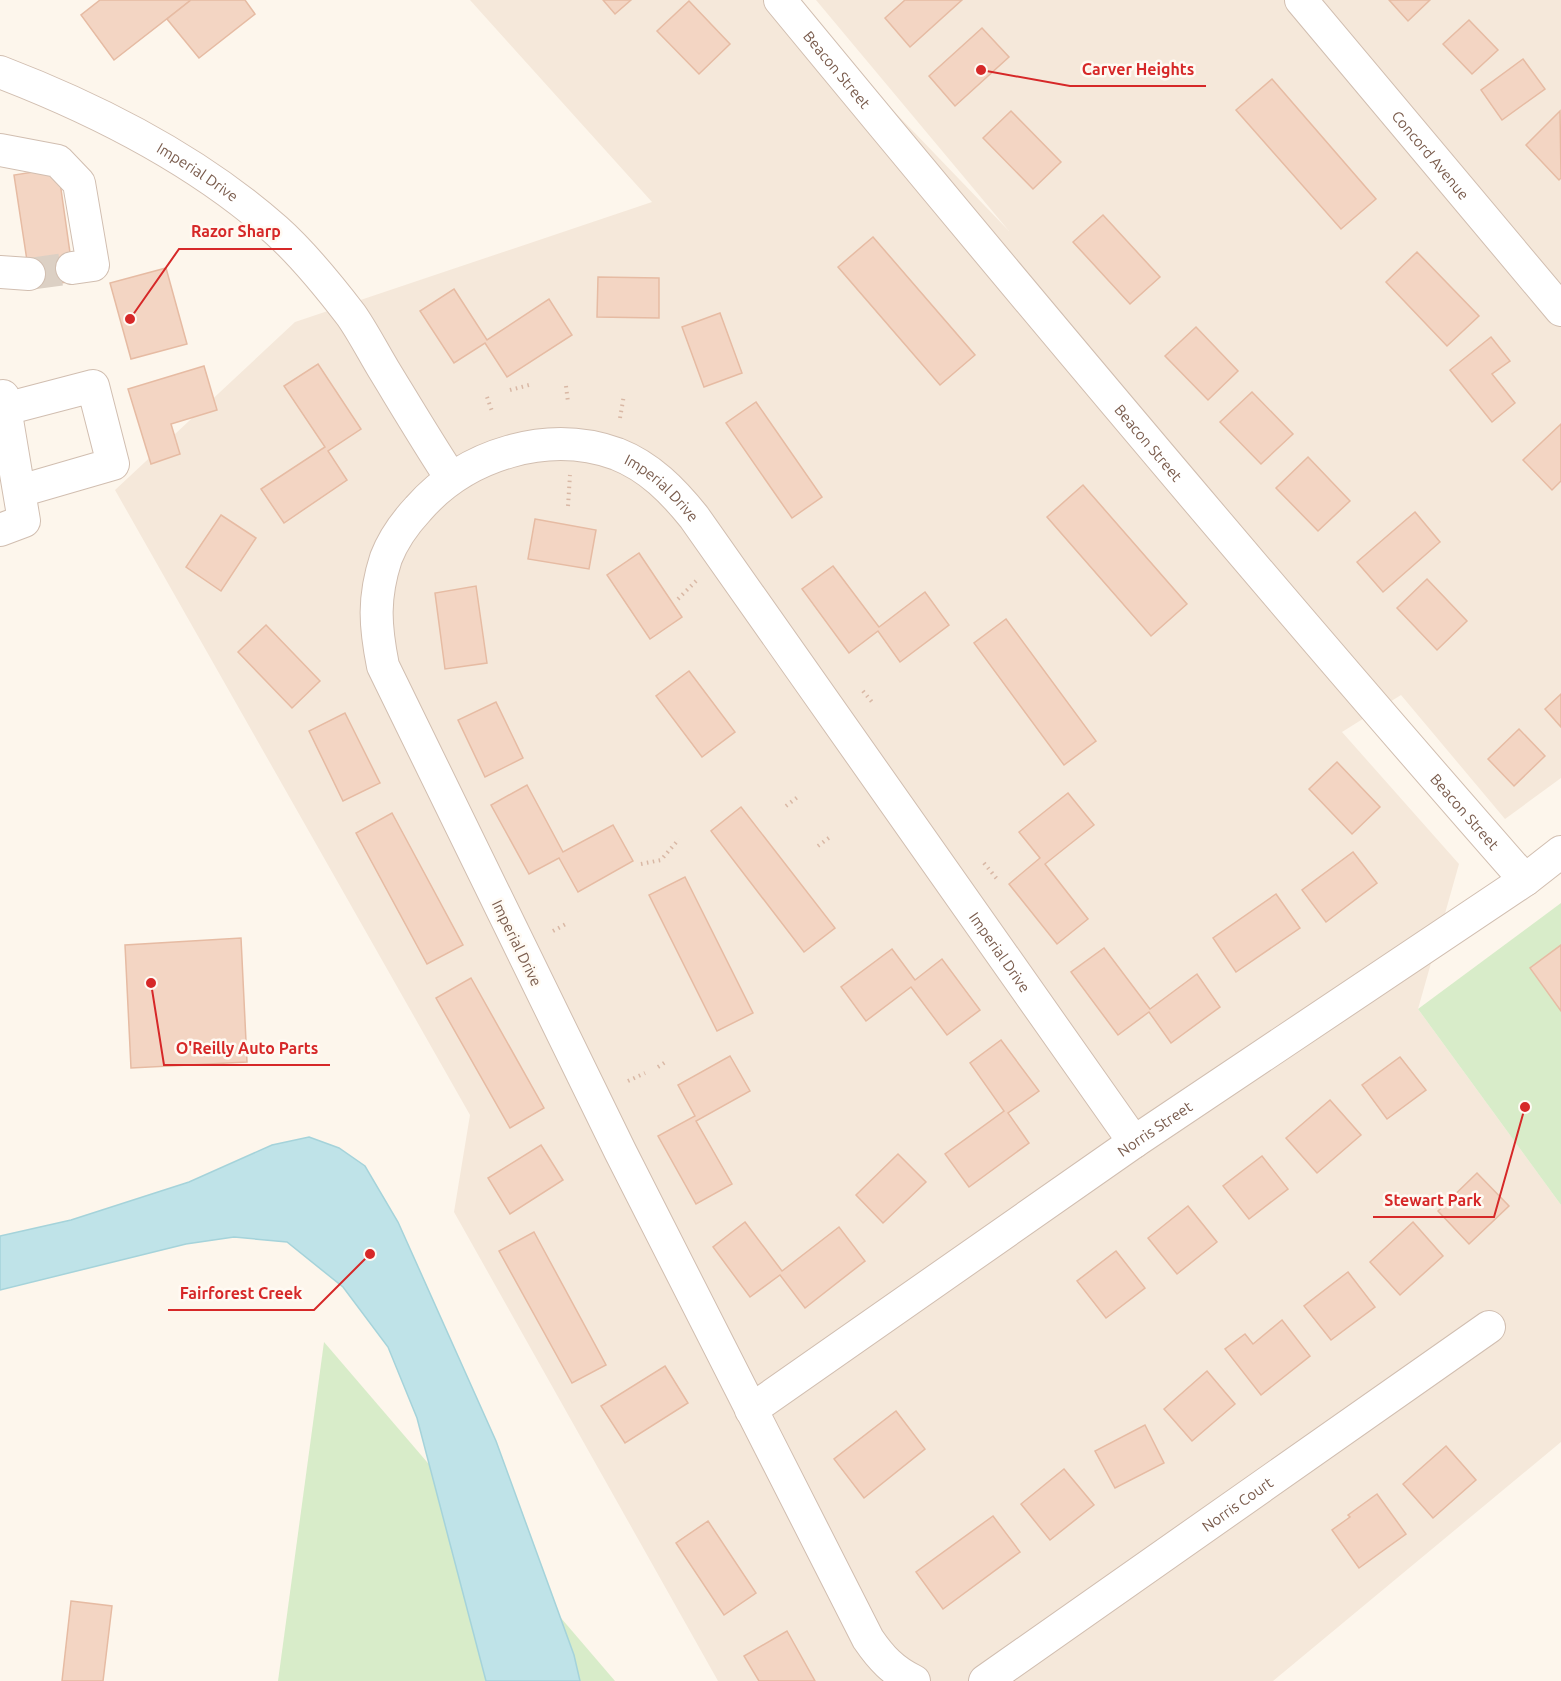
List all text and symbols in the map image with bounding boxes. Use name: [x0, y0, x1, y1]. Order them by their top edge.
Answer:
street label: Beacon Street: [800, 27, 874, 112]
callout: Carver Heights: [1070, 52, 1206, 86]
text: Carver Heights: [1082, 60, 1194, 78]
street label: Concord Avenue: [1389, 107, 1473, 203]
street label: Imperial Drive: [154, 139, 242, 205]
callout: Razor Sharp: [179, 215, 292, 249]
text: Razor Sharp: [191, 222, 281, 240]
street label: Beacon Street: [1111, 401, 1186, 484]
street label: Imperial Drive: [622, 450, 702, 525]
street label: Beacon Street: [1427, 770, 1503, 853]
street label: Imperial Drive: [489, 897, 545, 989]
street label: Imperial Drive: [966, 909, 1034, 995]
callout: O'Reilly Auto Parts: [164, 1031, 330, 1065]
text: O'Reilly Auto Parts: [176, 1039, 318, 1057]
street label: Norris Street: [1114, 1097, 1195, 1160]
callout: Stewart Park: [1373, 1183, 1494, 1217]
text: Stewart Park: [1384, 1191, 1482, 1209]
callout: Fairforest Creek: [168, 1276, 314, 1310]
text: Fairforest Creek: [180, 1284, 302, 1302]
street label: Norris Court: [1198, 1473, 1276, 1535]

